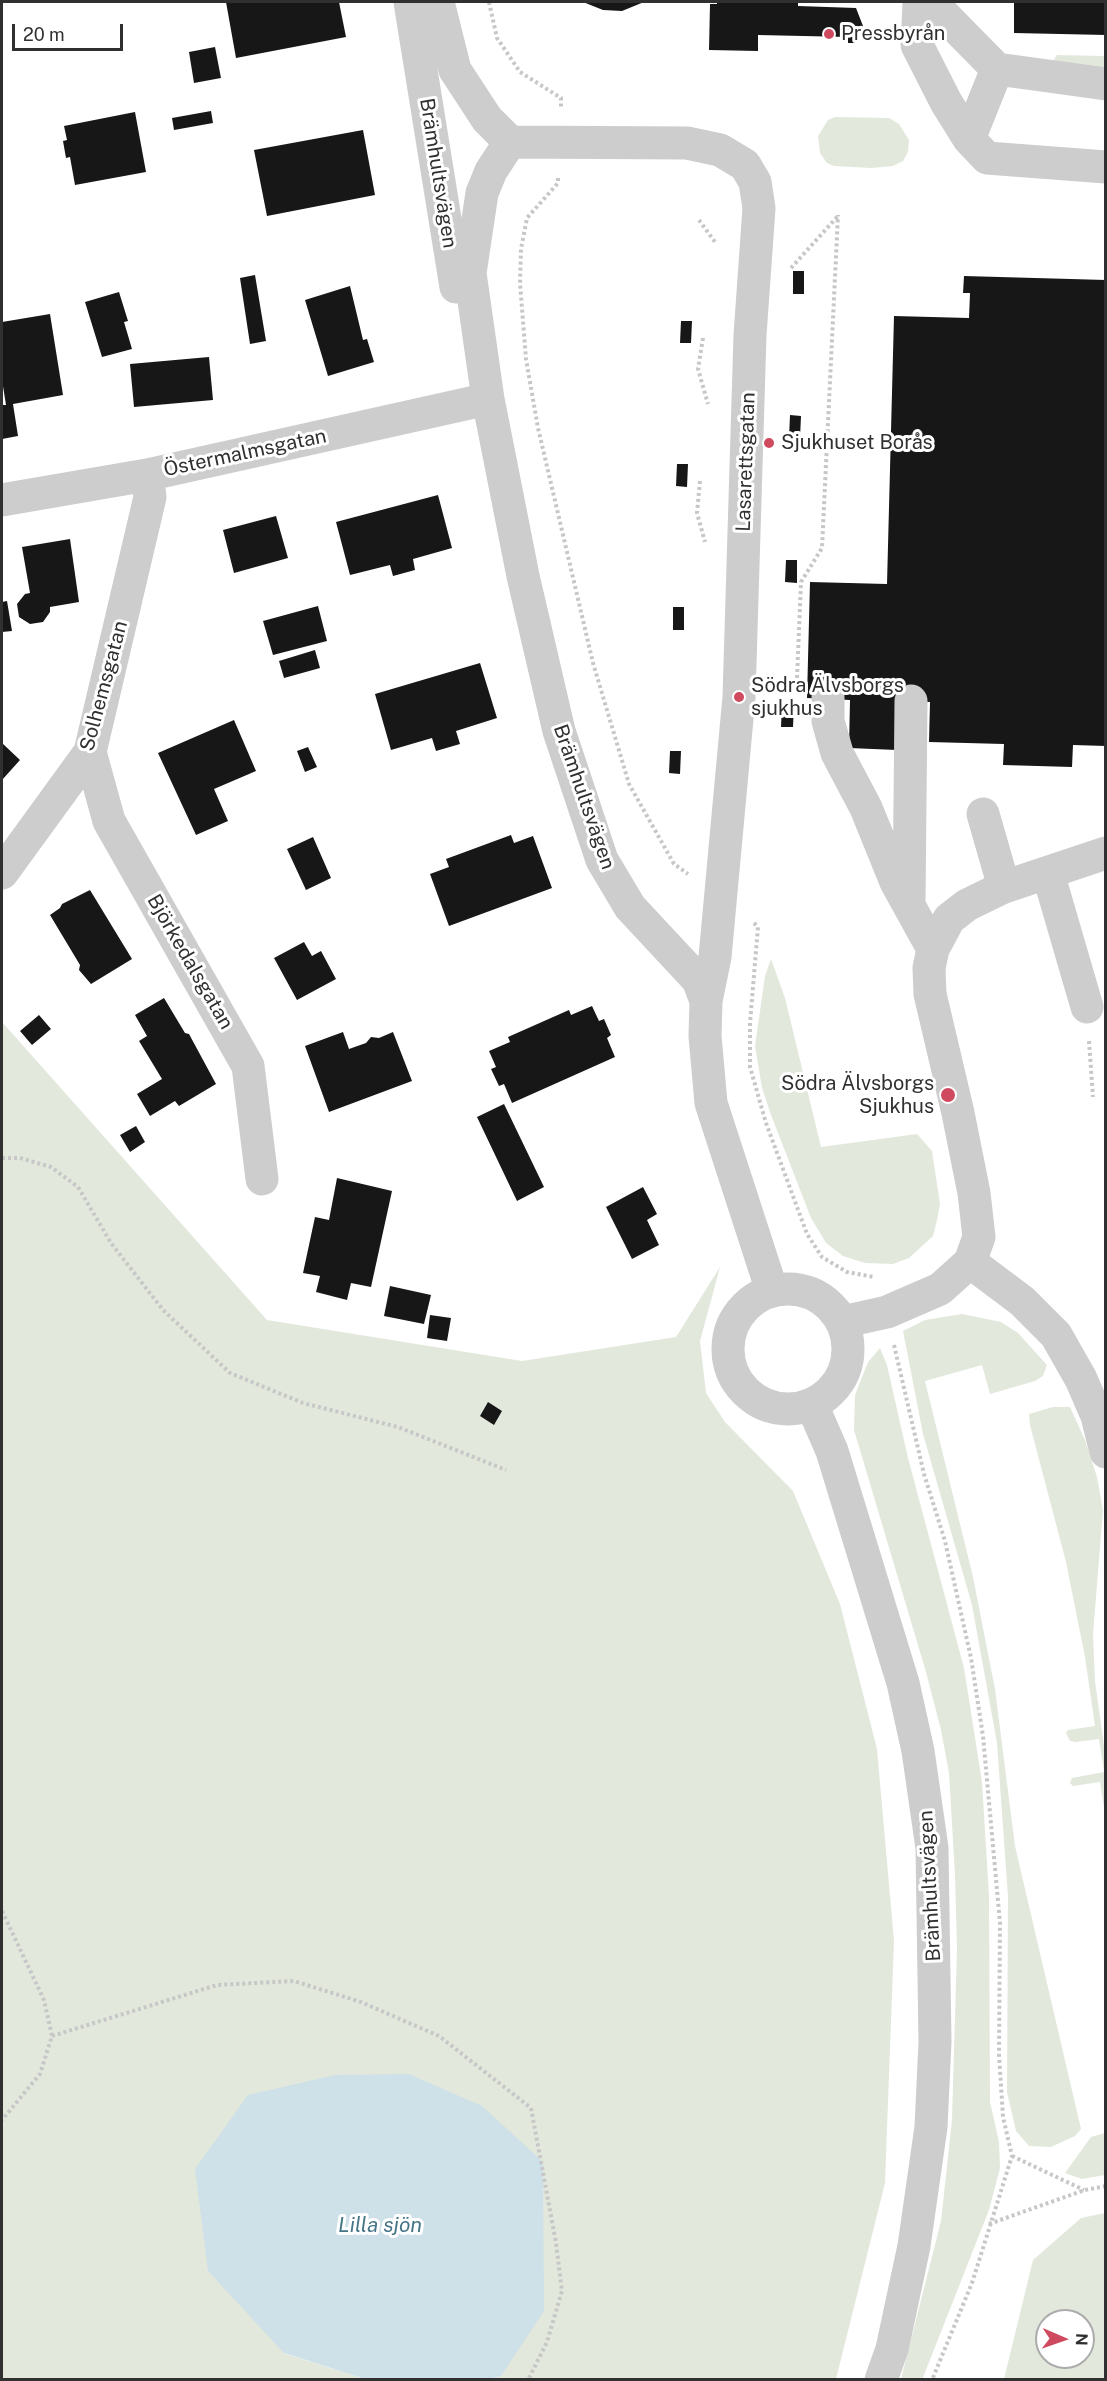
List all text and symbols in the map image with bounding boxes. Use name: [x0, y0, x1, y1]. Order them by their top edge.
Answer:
scale bar: [15, 12, 126, 50]
place label: Pressbyrån: [841, 22, 945, 46]
text: 20 m: [23, 24, 65, 45]
marker: Pressbyrån: [822, 27, 836, 41]
street label: Brämhultsvägen: [414, 96, 462, 250]
street label: Lasarettsgatan: [732, 392, 760, 532]
street label: Östermalmsgatan: [161, 424, 329, 482]
place label: Sjukhuset Borås: [781, 431, 933, 455]
marker: Sjukhuset Borås: [762, 436, 776, 450]
street label: Solhemsgatan: [75, 618, 133, 754]
place label: Södra Älvsborgs sjukhus: [751, 674, 904, 721]
marker: Södra Älvsborgs sjukhus: [732, 690, 746, 704]
street label: Brämhultsvägen: [548, 721, 620, 873]
street label: Björkedalsgatan: [142, 890, 238, 1034]
place label: Södra Älvsborgs Sjukhus: [781, 1072, 934, 1119]
marker: Södra Älvsborgs Sjukhus: [939, 1086, 957, 1104]
street label: Brämhultsvägen: [914, 1810, 946, 1962]
water label: Lilla sjön: [338, 2213, 422, 2239]
north arrow: [1035, 2309, 1095, 2369]
text: N: [1072, 2333, 1091, 2346]

